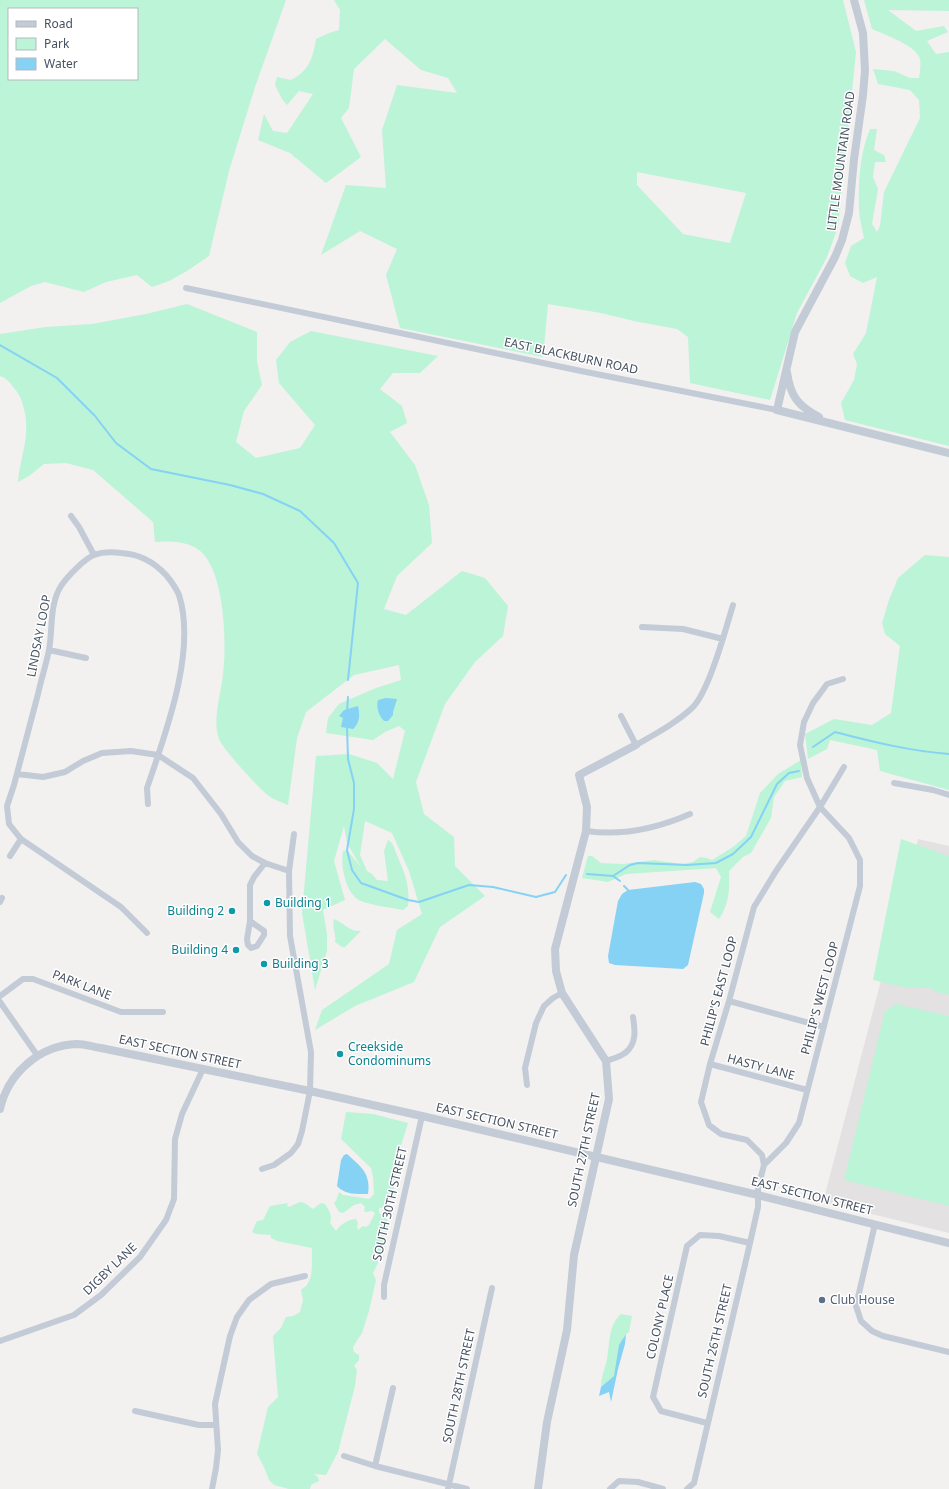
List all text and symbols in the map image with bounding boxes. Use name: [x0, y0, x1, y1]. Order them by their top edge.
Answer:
legend: [8, 8, 138, 80]
text: Road: [44, 15, 73, 32]
text: Park: [44, 35, 70, 52]
text: Water: [44, 55, 78, 72]
street label: LITTLE MOUNTAIN ROAD: [822, 90, 859, 232]
street label: EAST BLACKBURN ROAD: [503, 333, 640, 378]
street label: LINDSAY LOOP: [22, 593, 55, 679]
place label: Building 1: [275, 894, 332, 911]
marker: Building 1: [262, 898, 272, 908]
place label: Building 2: [167, 902, 224, 919]
marker: Building 2: [227, 906, 237, 916]
street label: PHILIP'S EAST LOOP: [696, 934, 741, 1048]
street label: PHILIP'S WEST LOOP: [796, 939, 843, 1056]
place label: Building 4: [171, 941, 228, 958]
marker: Building 4: [231, 945, 241, 955]
place label: Building 3: [272, 955, 329, 972]
marker: Building 3: [259, 959, 269, 969]
street label: PARK LANE: [50, 965, 114, 1004]
street label: EAST SECTION STREET: [117, 1030, 243, 1073]
place label: Creekside Condominums: [348, 1038, 431, 1069]
marker: Creekside Condominums: [335, 1049, 345, 1059]
street label: HASTY LANE: [725, 1049, 797, 1084]
street label: SOUTH 27TH STREET: [563, 1091, 604, 1209]
street label: EAST SECTION STREET: [434, 1098, 560, 1143]
street label: SOUTH 30TH STREET: [368, 1145, 411, 1263]
street label: EAST SECTION STREET: [750, 1172, 875, 1219]
street label: DIGBY LANE: [79, 1239, 140, 1299]
street label: COLONY PLACE: [642, 1273, 678, 1361]
street label: SOUTH 26TH STREET: [693, 1282, 736, 1400]
place label: Club House: [830, 1291, 895, 1308]
marker: Club House: [817, 1295, 827, 1305]
street label: SOUTH 28TH STREET: [438, 1327, 479, 1445]

